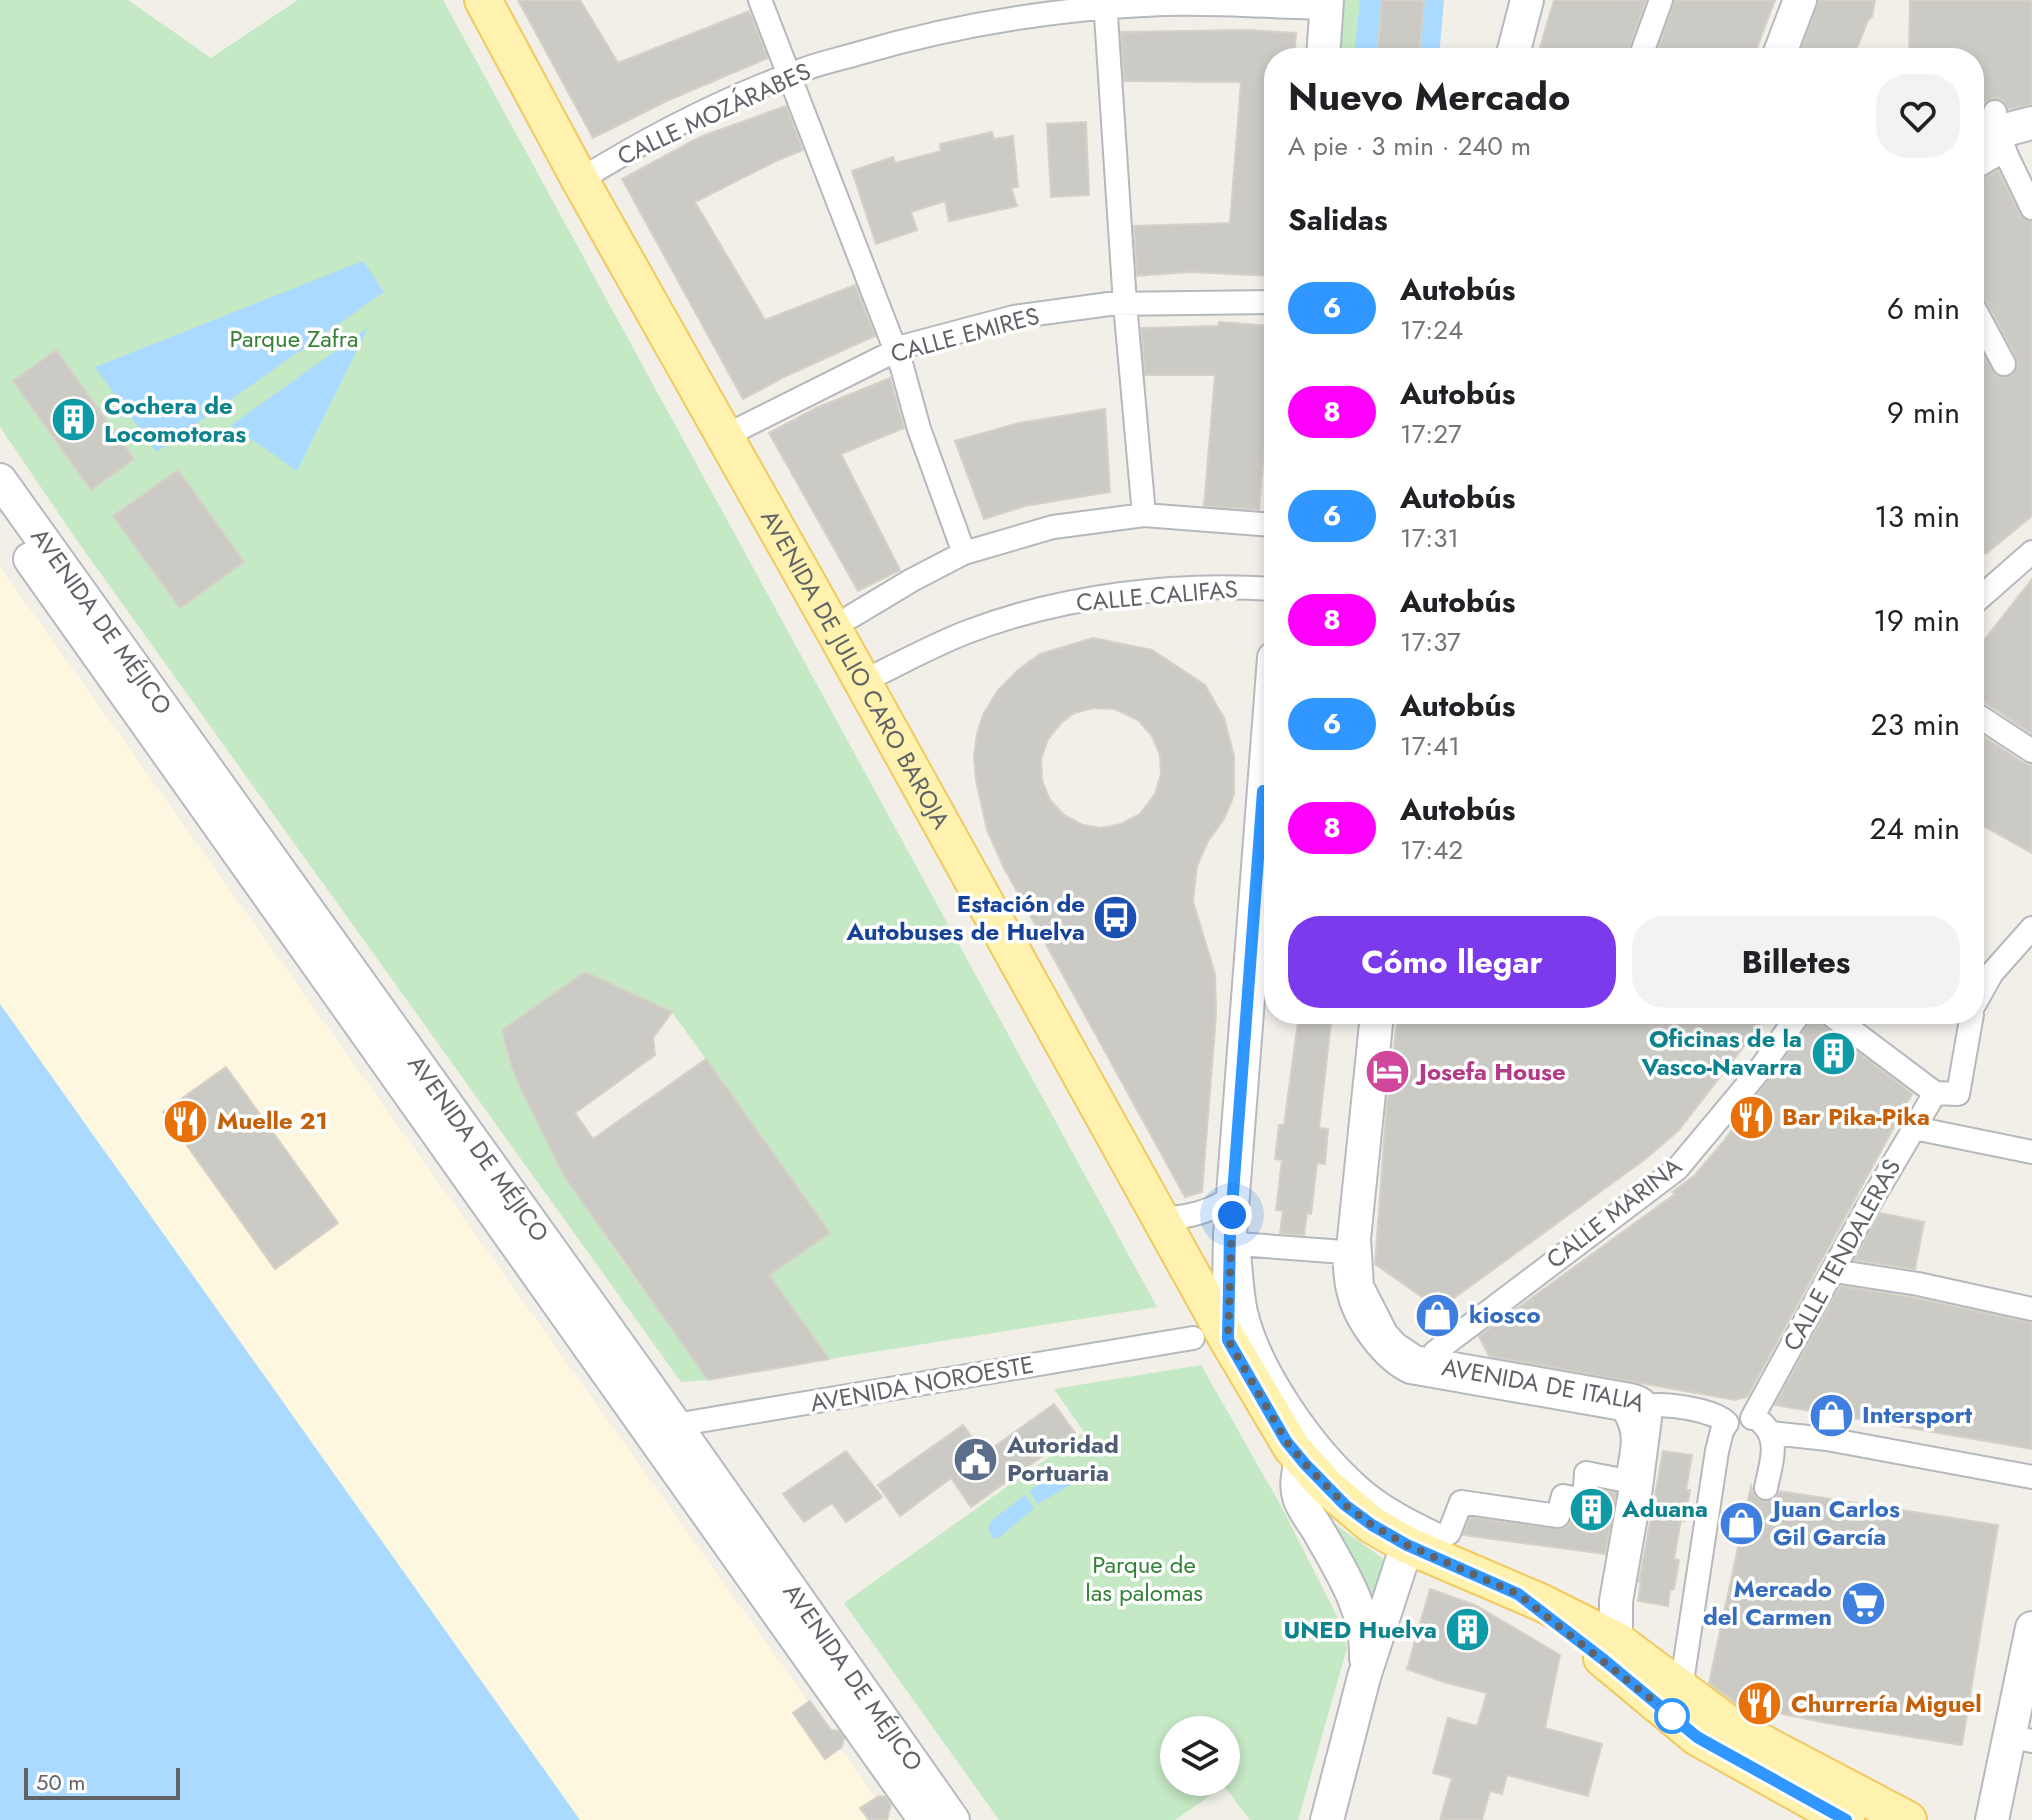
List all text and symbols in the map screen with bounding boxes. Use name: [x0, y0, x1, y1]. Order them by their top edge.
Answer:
street label: CALLE MOZÁRABES: [611, 53, 816, 174]
text: Nuevo Mercado: [1288, 69, 1570, 124]
button: heart: [1876, 74, 1960, 158]
text: A pie · 3 min · 240 m: [1288, 127, 1531, 165]
text: Salidas: [1288, 198, 1388, 241]
text: Autobús: [1400, 268, 1515, 311]
text: 6: [1323, 287, 1341, 328]
text: 6 min: [1887, 287, 1960, 330]
street label: CALLE EMIRES: [887, 298, 1043, 371]
text: 17:24: [1400, 311, 1463, 349]
park label: Parque Zafra: [230, 321, 358, 356]
text: Autobús: [1400, 372, 1515, 415]
place label: Cochera de Locomotoras: [104, 388, 246, 451]
text: 8: [1323, 391, 1341, 432]
text: 9 min: [1887, 391, 1960, 434]
building icon: Cochera de Locomotoras: [49, 396, 97, 444]
text: 17:27: [1400, 415, 1462, 453]
text: Autobús: [1400, 476, 1515, 519]
text: 6: [1323, 495, 1341, 536]
text: 13 min: [1874, 495, 1960, 538]
street label: AVENIDA DE JULIO CARO BAROJA: [753, 503, 959, 835]
text: 17:31: [1400, 519, 1459, 557]
street label: AVENIDA DE MÉJICO: [23, 521, 180, 722]
street label: CALLE CALIFAS: [1075, 571, 1239, 620]
text: Autobús: [1400, 580, 1515, 623]
text: 8: [1323, 599, 1341, 640]
text: 19 min: [1873, 599, 1960, 642]
text: 17:37: [1400, 623, 1461, 661]
text: Autobús: [1400, 684, 1515, 727]
text: 6: [1323, 703, 1341, 744]
text: 23 min: [1871, 703, 1960, 746]
text: 17:41: [1400, 727, 1460, 765]
text: Autobús: [1400, 788, 1515, 831]
text: 8: [1323, 807, 1341, 848]
text: 24 min: [1869, 807, 1960, 850]
text: 17:42: [1400, 831, 1463, 869]
place label: Estación de Autobuses de Huelva: [846, 886, 1085, 949]
bus stop icon: Estación de Autobuses de Huelva: [1092, 894, 1140, 942]
button: Cómo llegar: [1288, 916, 1616, 1008]
button: Billetes: [1632, 916, 1960, 1008]
place label: Oficinas de la Vasco-Navarra: [1640, 1021, 1802, 1084]
building icon: Oficinas de la Vasco-Navarra: [1809, 1029, 1857, 1077]
street label: AVENIDA DE MÉJICO: [400, 1048, 557, 1249]
hotel icon: Josefa House: [1364, 1048, 1412, 1096]
place label: Josefa House: [1415, 1054, 1566, 1089]
restaurant icon: Bar Pika-Pika: [1727, 1093, 1775, 1141]
restaurant icon: Muelle 21: [162, 1097, 210, 1145]
place label: Bar Pika-Pika: [1782, 1099, 1930, 1134]
place label: Muelle 21: [217, 1103, 328, 1138]
street label: CALLE MARINA: [1539, 1149, 1689, 1277]
street label: CALLE TENDALERAS: [1774, 1152, 1909, 1357]
your location: [1212, 1195, 1252, 1235]
shop icon: kiosco: [1414, 1291, 1462, 1339]
place label: kiosco: [1469, 1297, 1541, 1332]
street label: AVENIDA NOROESTE: [807, 1347, 1036, 1420]
street label: AVENIDA DE ITALIA: [1439, 1349, 1651, 1421]
shop icon: Intersport: [1807, 1391, 1855, 1439]
place label: Intersport: [1862, 1397, 1973, 1432]
place label: Autoridad Portuaria: [1006, 1427, 1119, 1490]
public building icon: Autoridad Portuaria: [952, 1435, 1000, 1483]
building icon: Aduana: [1567, 1485, 1615, 1533]
place label: Aduana: [1621, 1491, 1708, 1526]
place label: Juan Carlos Gil García: [1769, 1491, 1900, 1554]
shop icon: Juan Carlos Gil García: [1718, 1499, 1766, 1547]
park label: Parque de las palomas: [1085, 1547, 1203, 1610]
place label: Mercado del Carmen: [1703, 1571, 1832, 1634]
street label: AVENIDA DE MÉJICO: [775, 1576, 931, 1778]
supermarket icon: Mercado del Carmen: [1839, 1579, 1887, 1627]
building icon: UNED Huelva: [1444, 1606, 1492, 1654]
place label: UNED Huelva: [1283, 1612, 1437, 1647]
restaurant icon: Churrería Miguel: [1736, 1680, 1784, 1728]
place label: Churrería Miguel: [1791, 1686, 1982, 1721]
unlabelled marker: [1655, 1699, 1689, 1733]
map controls: [1160, 1716, 1240, 1796]
button: layers: [1160, 1716, 1240, 1796]
scale bar: [24, 1764, 180, 1800]
text: 50 m: [36, 1766, 85, 1798]

